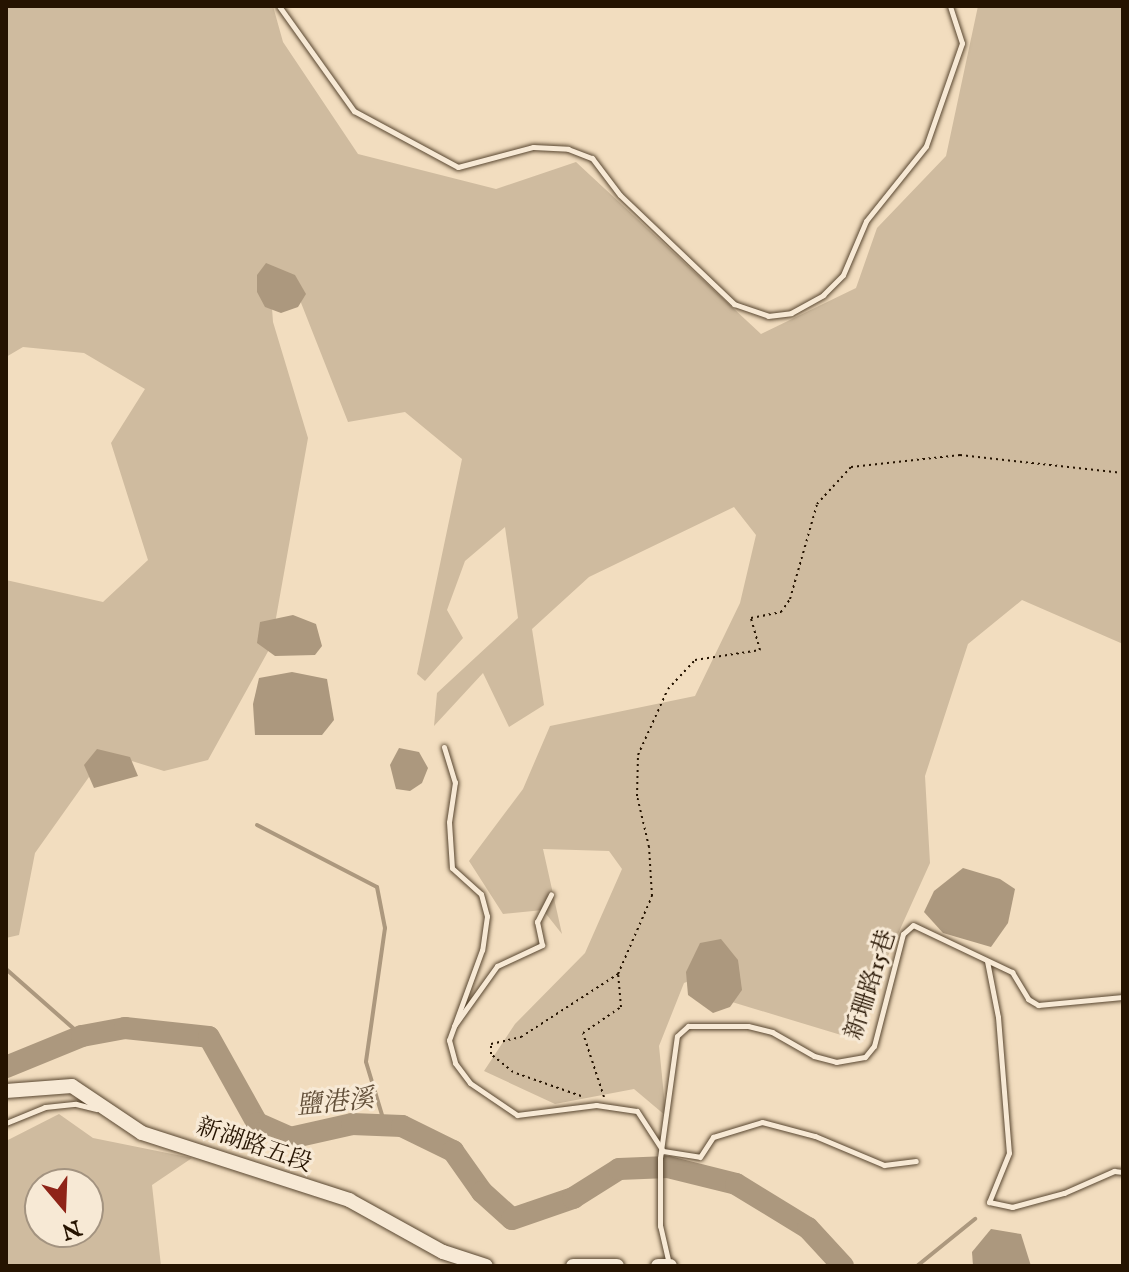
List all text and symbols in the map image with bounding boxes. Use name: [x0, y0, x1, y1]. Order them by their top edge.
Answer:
street label: 新珊路15巷: [840, 927, 902, 1043]
water label: 鹽港溪: [295, 1083, 375, 1123]
street label: 新湖路五段: [193, 1113, 315, 1179]
north arrow: [24, 1168, 104, 1248]
text: N: [58, 1212, 85, 1245]

